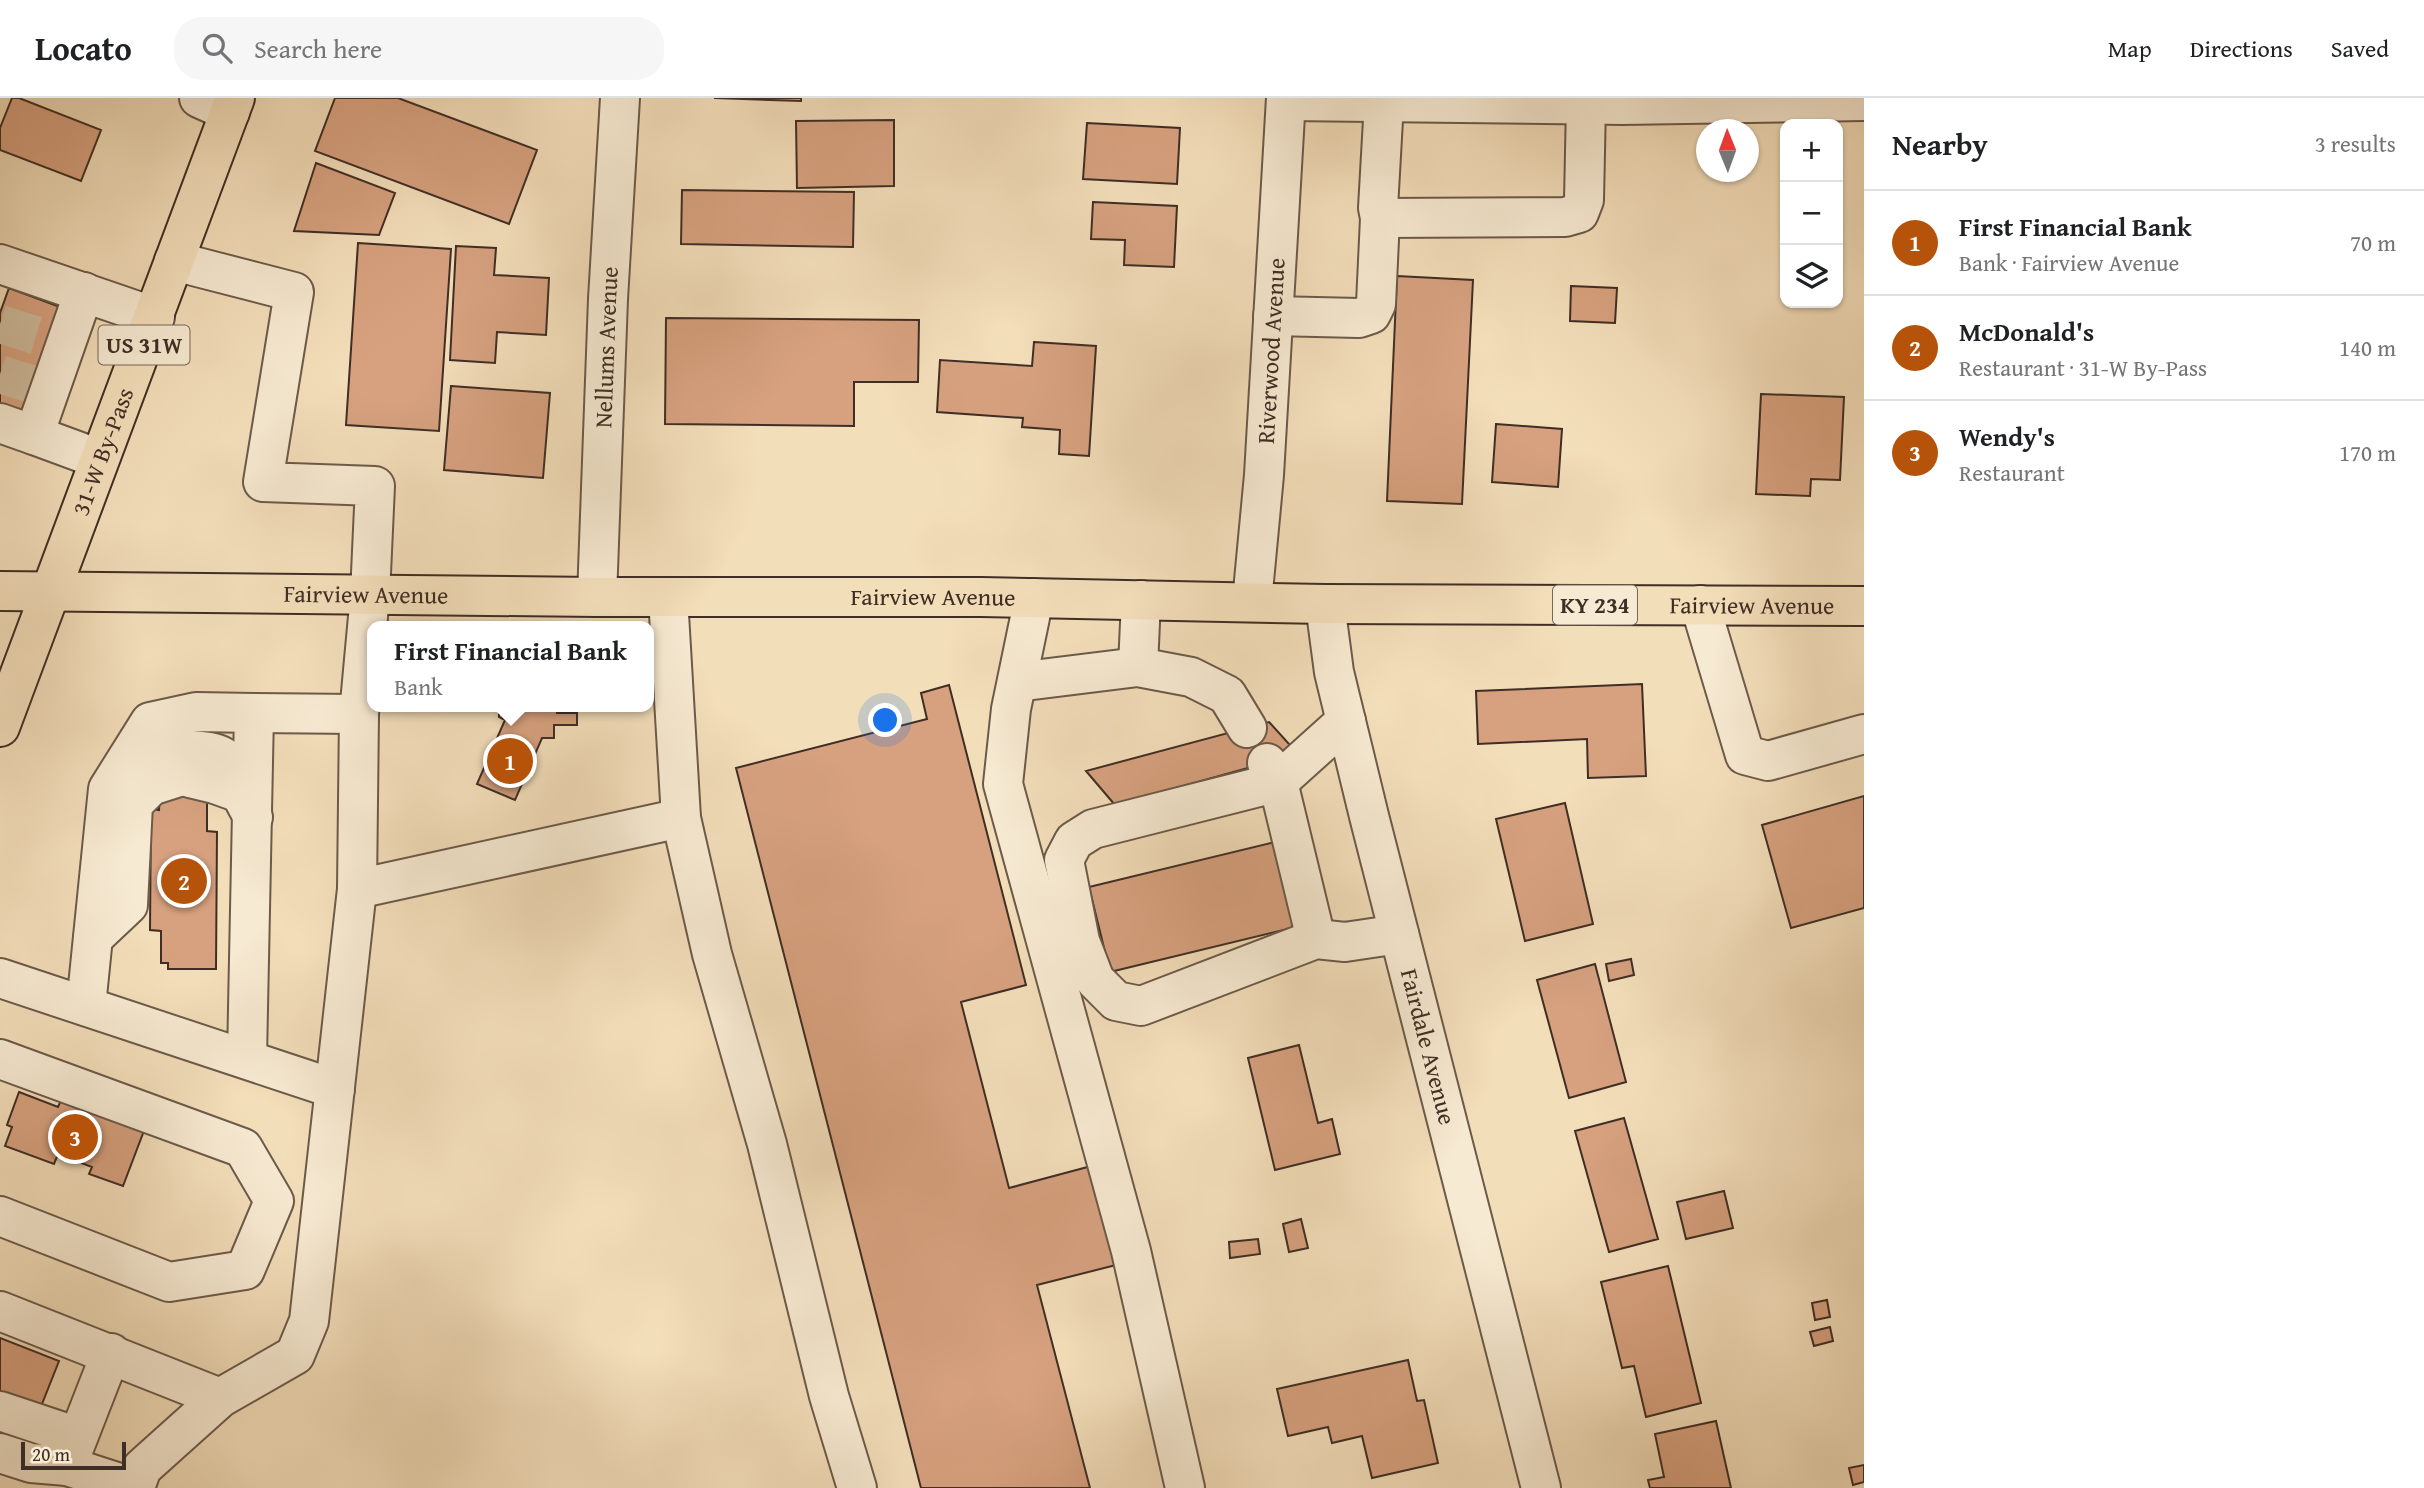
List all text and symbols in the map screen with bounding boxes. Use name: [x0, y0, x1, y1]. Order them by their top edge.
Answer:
search box: [174, 17, 664, 80]
text: Locato: [35, 24, 132, 72]
icon: search: [198, 29, 236, 67]
text: Search here: [254, 29, 382, 68]
text: Map: [2108, 31, 2152, 66]
text: Directions: [2190, 31, 2293, 66]
text: Saved: [2331, 31, 2389, 66]
north arrow: [1696, 119, 1759, 182]
map controls: [1780, 119, 1843, 308]
button: +: [1780, 119, 1843, 182]
text: Nearby: [1892, 122, 1988, 166]
text: 3 results: [2315, 127, 2396, 160]
button: −: [1780, 182, 1843, 245]
text: First Financial Bank: [1959, 207, 2191, 246]
text: 1: [1909, 226, 1921, 259]
text: 70 m: [2350, 226, 2396, 259]
button: layers: [1780, 245, 1843, 308]
text: Bank · Fairview Avenue: [1959, 246, 2179, 279]
street label: Riverwood Avenue: [1248, 257, 1294, 445]
street label: Nellums Avenue: [585, 265, 627, 429]
text: McDonald's: [1959, 312, 2094, 351]
road number: US 31W: [99, 326, 190, 364]
text: 2: [1909, 331, 1921, 364]
text: 140 m: [2339, 331, 2396, 364]
text: Restaurant · 31-W By-Pass: [1959, 351, 2207, 384]
street label: 31-W By-Pass: [63, 382, 142, 520]
text: Wendy's: [1959, 417, 2055, 456]
text: 3: [1909, 436, 1921, 469]
text: 170 m: [2339, 436, 2396, 469]
text: Restaurant: [1959, 456, 2065, 489]
street label: Fairview Avenue: [283, 576, 449, 613]
street label: Fairview Avenue: [851, 579, 1016, 615]
road number: KY 234: [1553, 586, 1637, 624]
street label: Fairview Avenue: [1669, 587, 1834, 623]
popup: [367, 621, 654, 712]
text: First Financial Bank: [394, 631, 627, 670]
text: Bank: [394, 670, 443, 703]
your location: [868, 703, 902, 737]
pin: 1: [487, 735, 533, 787]
pin: 2: [161, 855, 207, 907]
street label: Fairdale Avenue: [1392, 965, 1465, 1128]
pin: 3: [52, 1111, 98, 1163]
scale bar: [21, 1439, 126, 1471]
text: 20 m: [32, 1440, 70, 1468]

